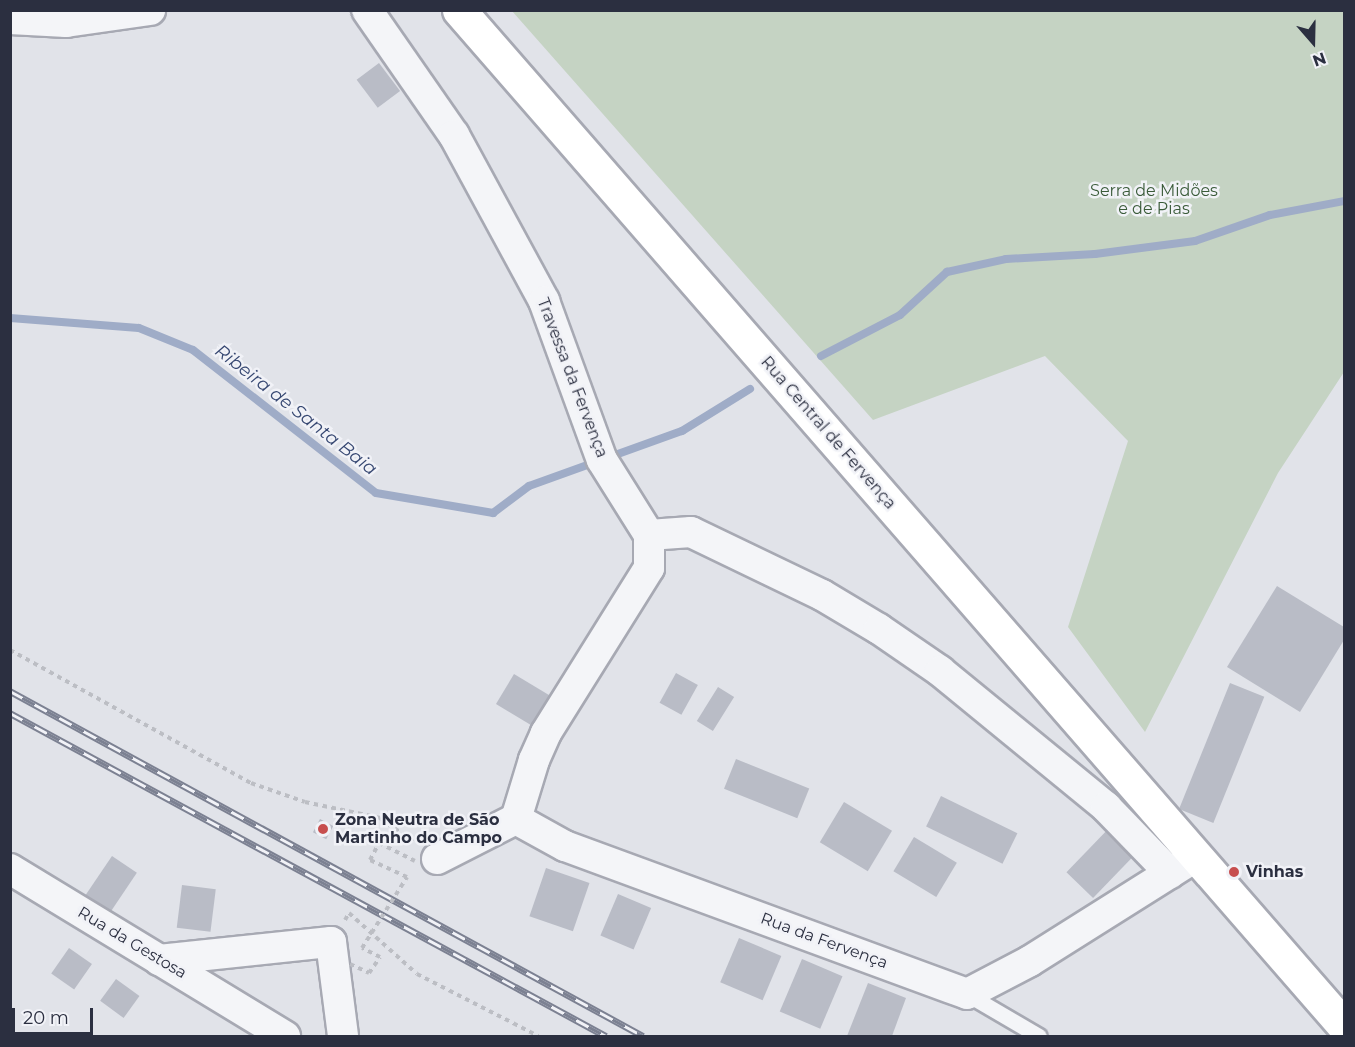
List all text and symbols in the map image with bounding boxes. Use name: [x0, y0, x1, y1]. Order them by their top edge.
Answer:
north arrow: [1283, 12, 1343, 72]
text: N: [1310, 48, 1329, 71]
park label: Serra de Midões e de Pias: [1090, 181, 1218, 219]
street label: Travessa da Fervença: [533, 296, 611, 460]
water label: Ribeira de Santa Baia: [211, 340, 381, 480]
street label: Rua Central de Fervença: [757, 353, 899, 513]
place label: Zona Neutra de São Martinho do Campo: [335, 810, 502, 848]
marker: Zona Neutra de São Martinho do Campo: [316, 822, 330, 836]
place label: Vinhas: [1246, 862, 1303, 882]
marker: Vinhas: [1227, 865, 1241, 879]
street label: Rua da Gestosa: [74, 903, 190, 983]
street label: Rua da Fervença: [758, 909, 890, 973]
scale bar: [15, 996, 96, 1034]
text: 20 m: [23, 1007, 69, 1029]

